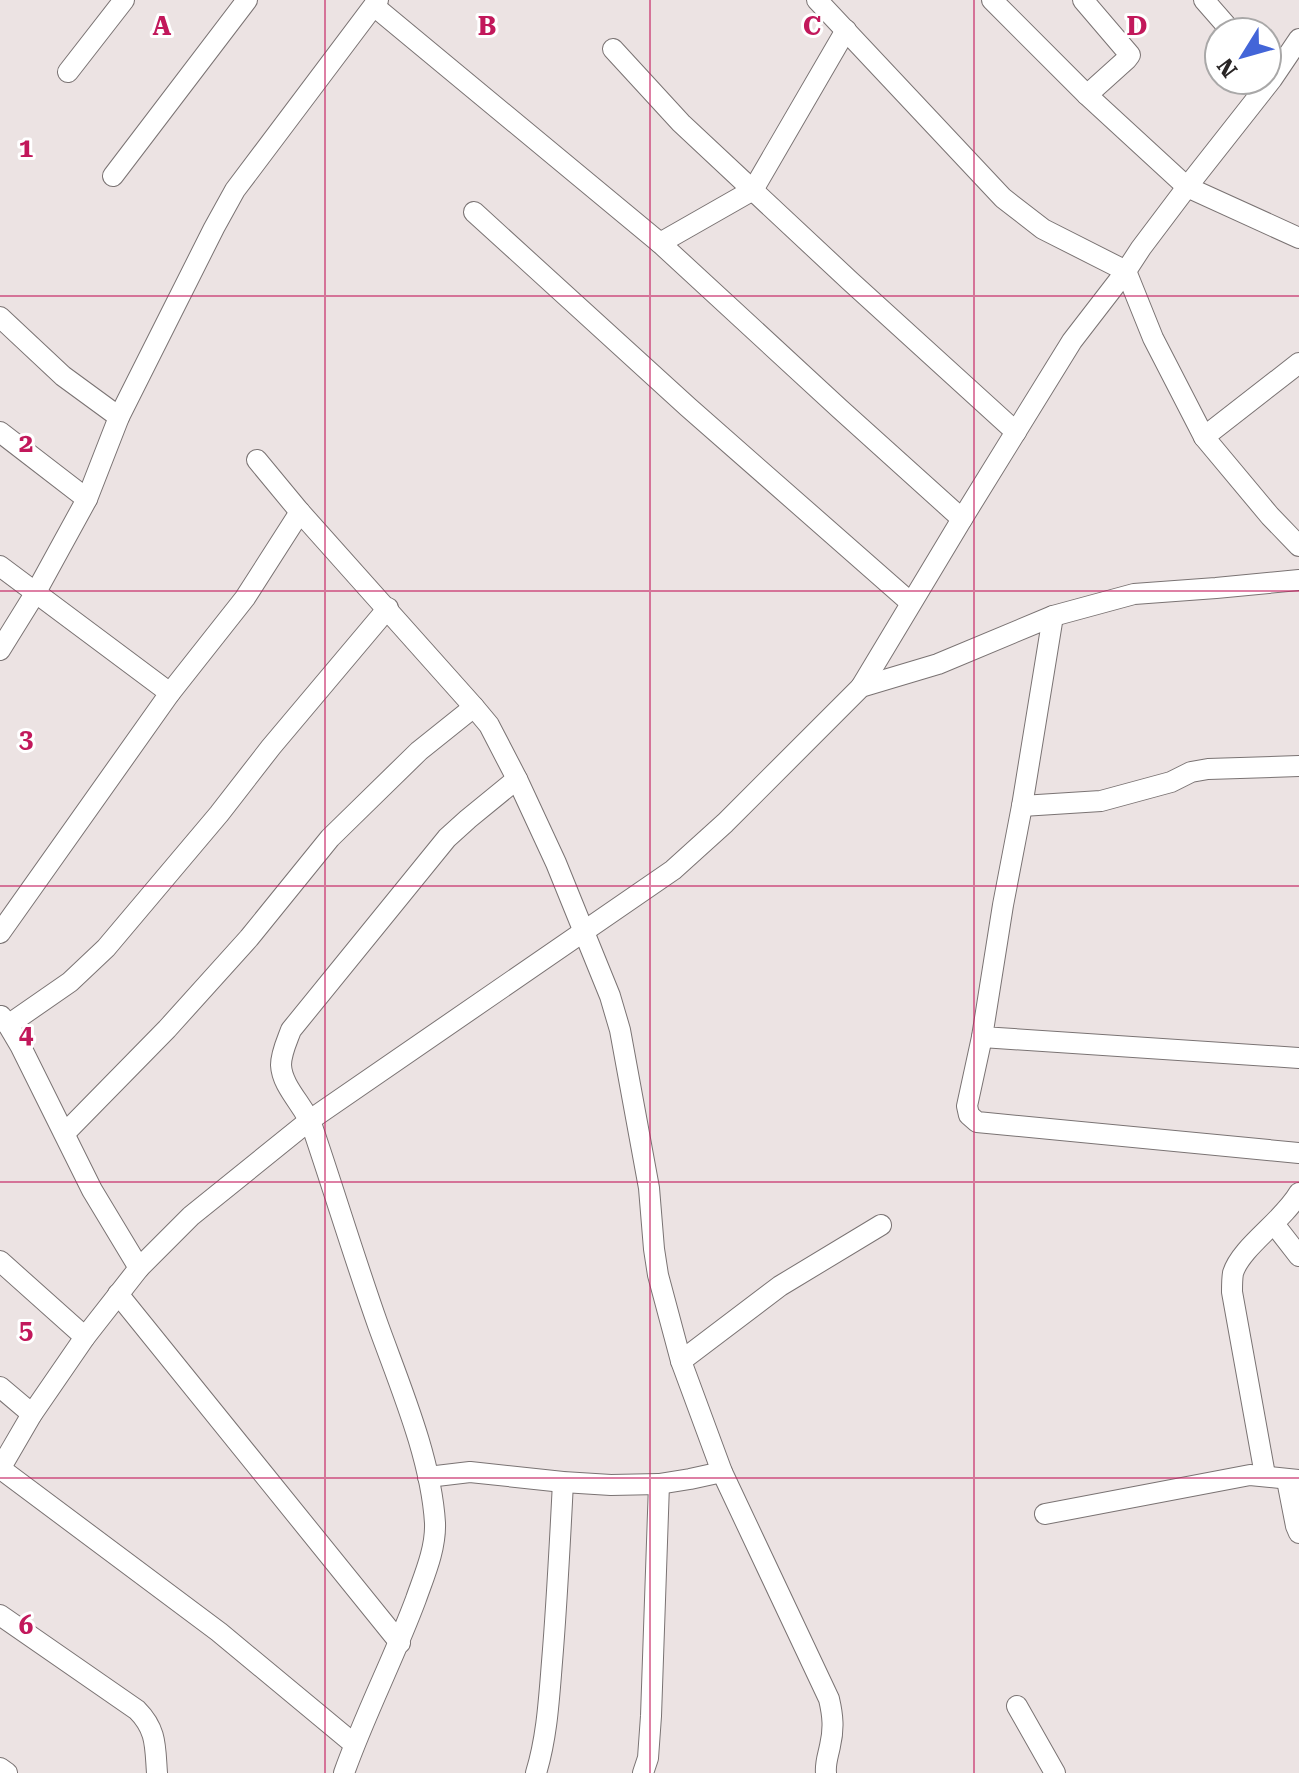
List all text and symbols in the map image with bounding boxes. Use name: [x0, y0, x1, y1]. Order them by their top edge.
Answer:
text: A: [153, 11, 172, 41]
text: B: [478, 11, 496, 41]
text: C: [803, 11, 821, 41]
text: D: [1127, 11, 1147, 41]
north arrow: [1203, 16, 1283, 96]
text: N: [1212, 53, 1243, 82]
text: 1: [19, 133, 33, 163]
text: 2: [19, 428, 33, 458]
text: 3: [19, 724, 33, 754]
text: 4: [19, 1019, 34, 1049]
text: 5: [19, 1315, 33, 1345]
text: 6: [19, 1610, 33, 1640]

